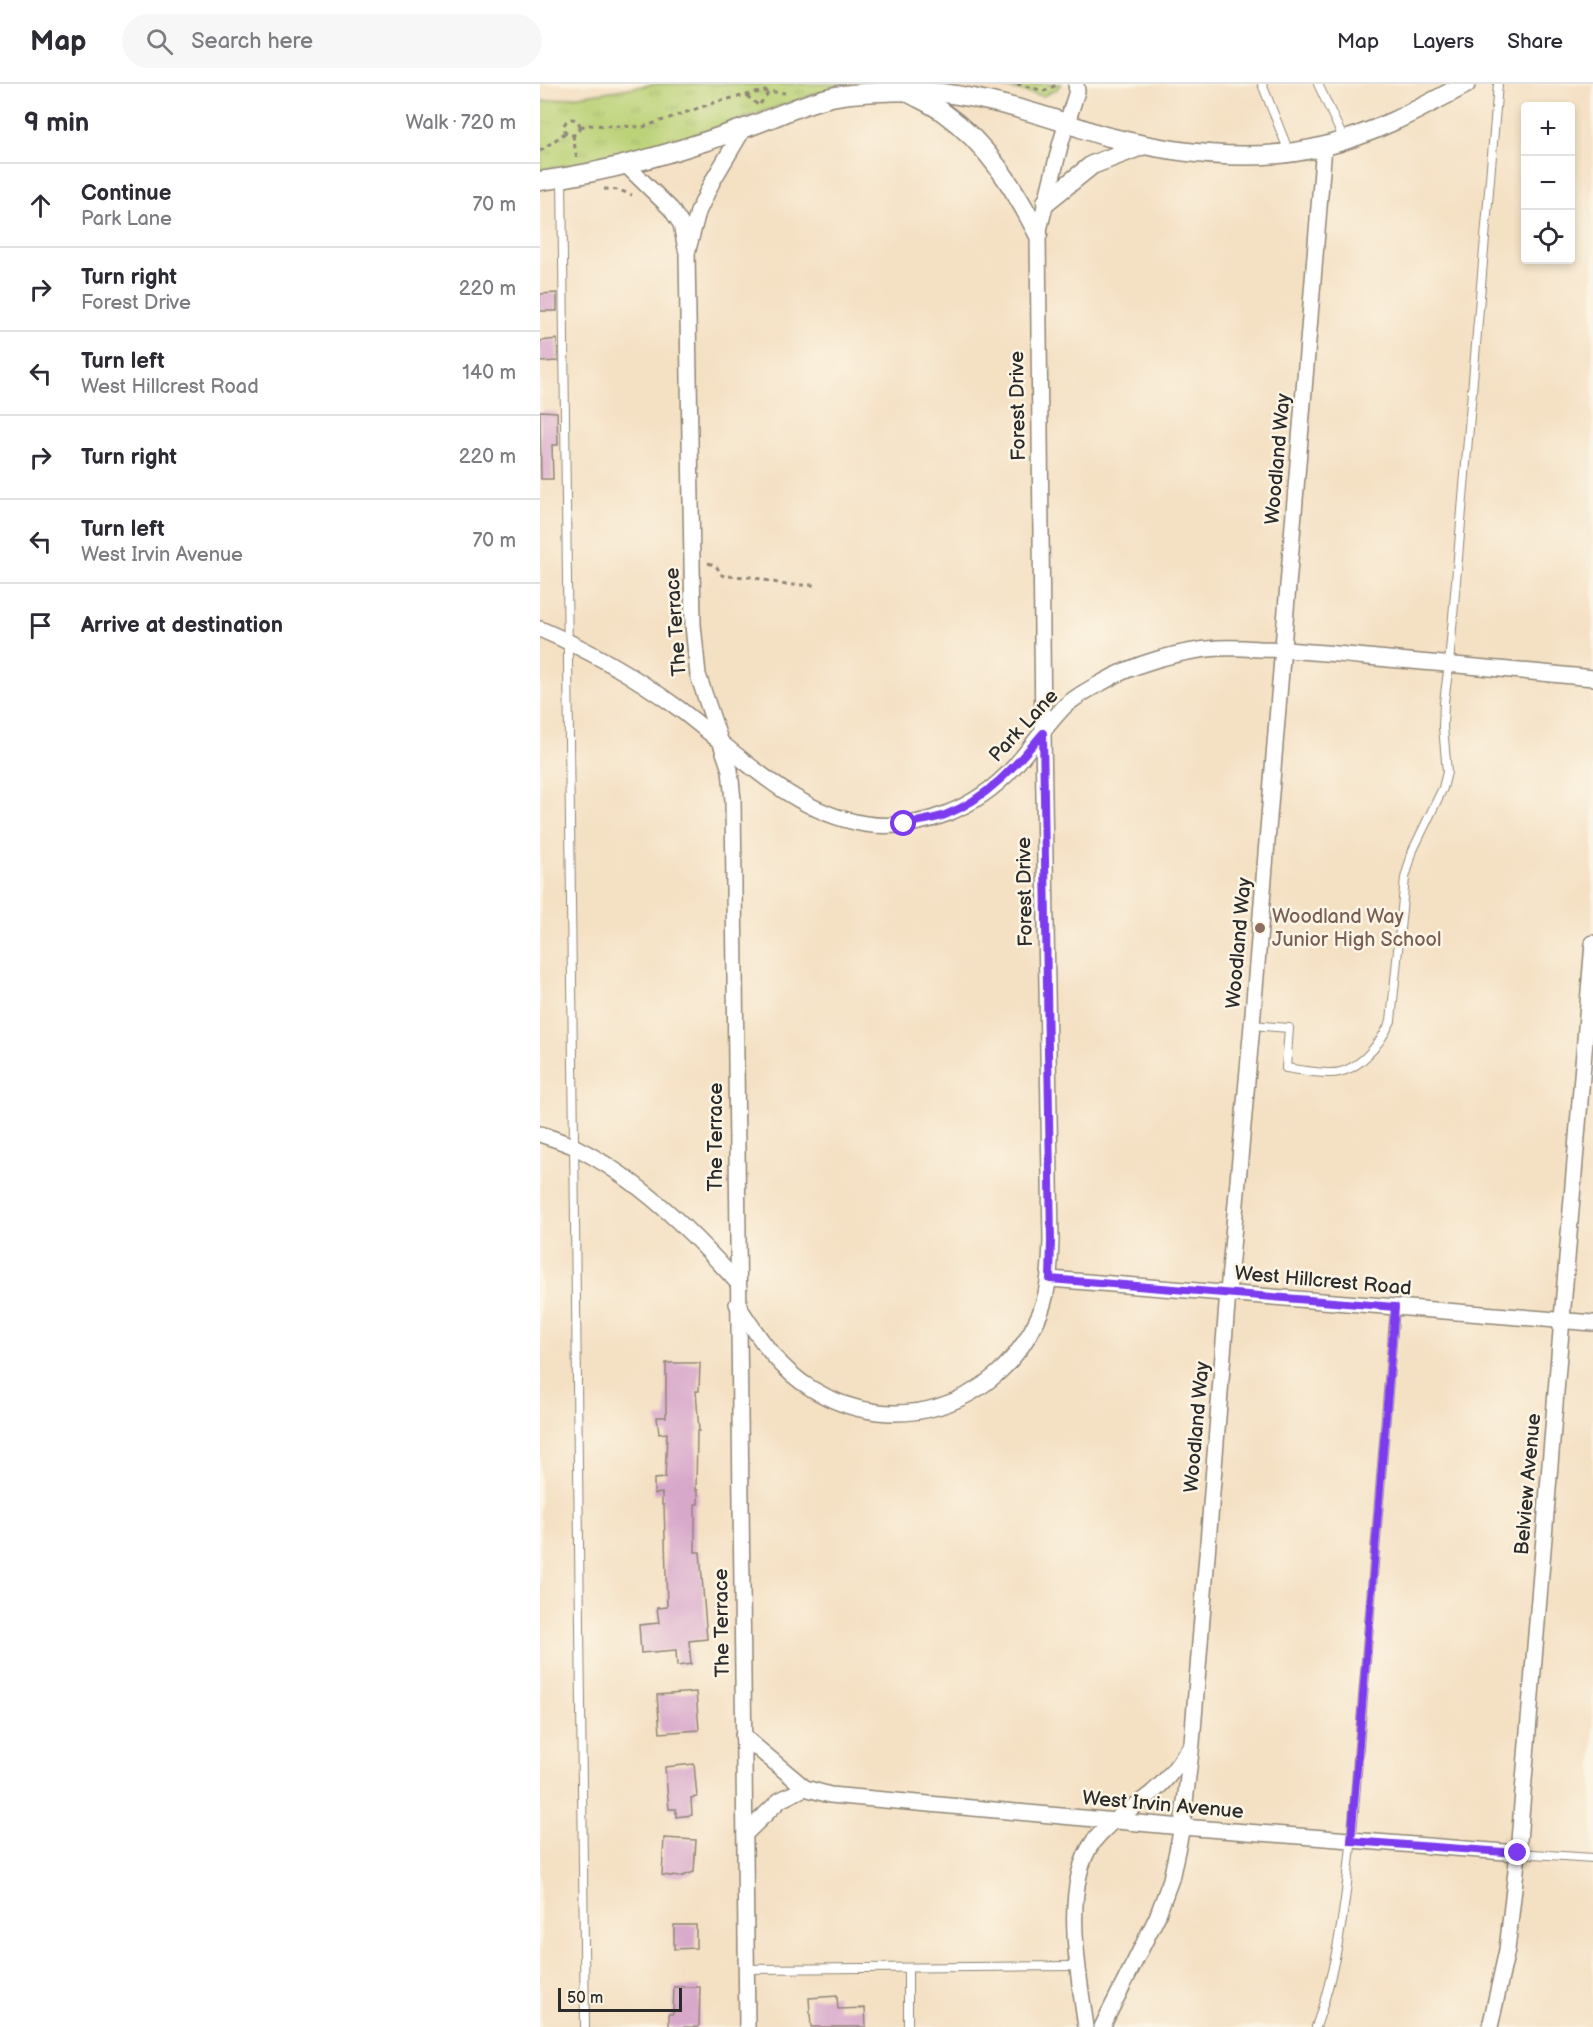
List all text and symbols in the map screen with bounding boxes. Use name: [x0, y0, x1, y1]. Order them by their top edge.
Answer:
search box: [122, 14, 542, 68]
text: Map: [30, 25, 86, 58]
icon: search: [143, 25, 176, 58]
text: Search here: [191, 28, 313, 55]
text: Map: [1337, 29, 1379, 54]
text: Layers: [1412, 29, 1474, 54]
text: Share: [1507, 29, 1563, 54]
map controls: [1521, 102, 1575, 264]
button: +: [1521, 102, 1575, 156]
text: 9 min: [24, 108, 89, 139]
text: Walk · 720 m: [405, 111, 516, 135]
button: −: [1521, 156, 1575, 210]
text: Continue: [81, 180, 171, 207]
icon: ahead: [24, 189, 57, 222]
text: 70 m: [472, 193, 516, 217]
text: Park Lane: [81, 207, 172, 231]
button: locate: [1521, 210, 1575, 264]
text: Turn right: [81, 264, 177, 291]
icon: right: [24, 273, 57, 306]
text: 220 m: [459, 277, 516, 301]
text: Forest Drive: [81, 291, 191, 315]
text: Turn left: [81, 348, 165, 375]
street label: Forest Drive: [1005, 351, 1031, 461]
icon: left: [24, 357, 57, 390]
text: 140 m: [462, 361, 516, 385]
text: West Hillcrest Road: [81, 375, 259, 399]
street label: Woodland Way: [1260, 392, 1296, 526]
icon: right: [24, 441, 57, 474]
text: Turn right: [81, 444, 177, 471]
text: 220 m: [459, 445, 516, 469]
text: Turn left: [81, 516, 165, 543]
icon: left: [24, 525, 57, 558]
text: 70 m: [472, 529, 516, 553]
text: West Irvin Avenue: [81, 543, 243, 567]
street label: The Terrace: [660, 567, 692, 677]
icon: arrive: [24, 609, 57, 642]
text: Arrive at destination: [81, 612, 283, 639]
street label: Park Lane: [984, 684, 1064, 767]
route start: [890, 810, 916, 836]
street label: Forest Drive: [1012, 837, 1038, 947]
street label: Woodland Way: [1221, 876, 1257, 1010]
place label: Woodland Way Junior High School: [1272, 905, 1441, 952]
marker: Woodland Way Junior High School: [1253, 921, 1267, 935]
street label: The Terrace: [704, 1082, 728, 1191]
street label: West Hillcrest Road: [1233, 1261, 1412, 1301]
street label: Woodland Way: [1179, 1360, 1215, 1494]
street label: Belview Avenue: [1510, 1412, 1546, 1556]
street label: The Terrace: [709, 1568, 735, 1678]
street label: West Irvin Avenue: [1081, 1786, 1245, 1824]
route end: [1504, 1839, 1530, 1865]
scale bar: [558, 1985, 682, 2012]
text: 50 m: [567, 1989, 603, 2008]

